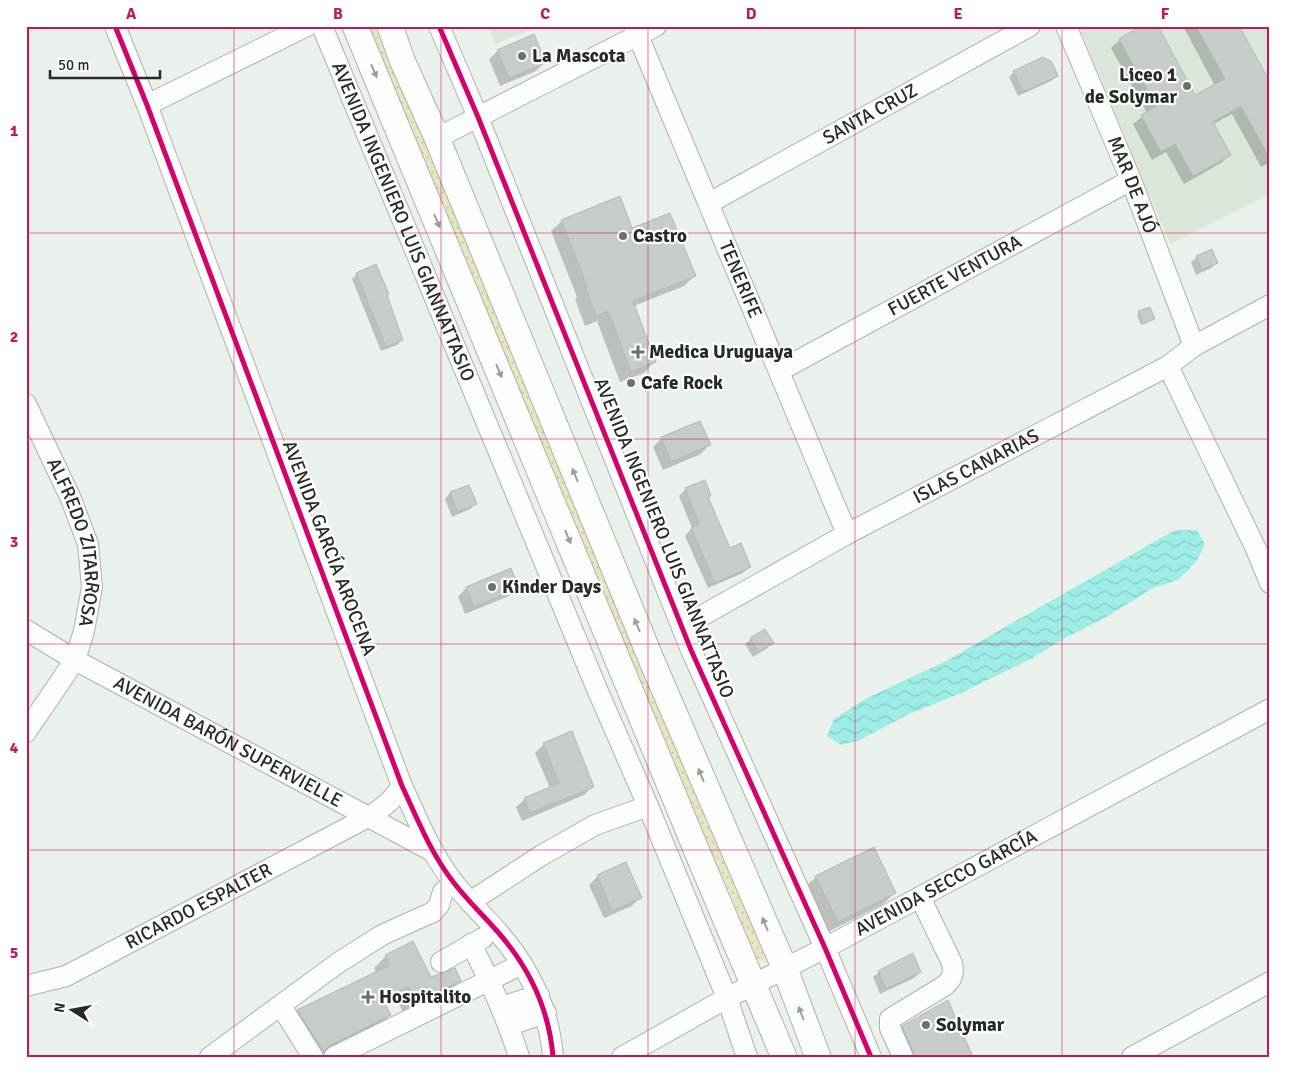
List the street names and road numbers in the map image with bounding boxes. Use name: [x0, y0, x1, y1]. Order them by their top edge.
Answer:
street label: AVENIDA INGENIERO LUIS GIANNATTASIO: [326, 58, 480, 385]
street label: SANTA CRUZ: [818, 78, 922, 150]
street label: MAR DE AJÓ: [1102, 132, 1162, 237]
street label: FUERTE VENTURA: [884, 229, 1026, 322]
street label: TENERIFE: [714, 237, 767, 322]
street label: AVENIDA INGENIERO LUIS GIANNATTASIO: [589, 374, 739, 702]
street label: ISLAS CANARIAS: [909, 424, 1043, 509]
street label: AVENIDA GARCÍA AROCENA: [277, 437, 381, 659]
street label: ALFREDO ZITARROSA: [41, 454, 105, 629]
street label: AVENIDA BARÓN SUPERVIELLE: [109, 671, 347, 813]
street label: AVENIDA SECCO GARCÍA: [851, 824, 1042, 942]
street label: RICARDO ESPALTER: [121, 858, 276, 955]

